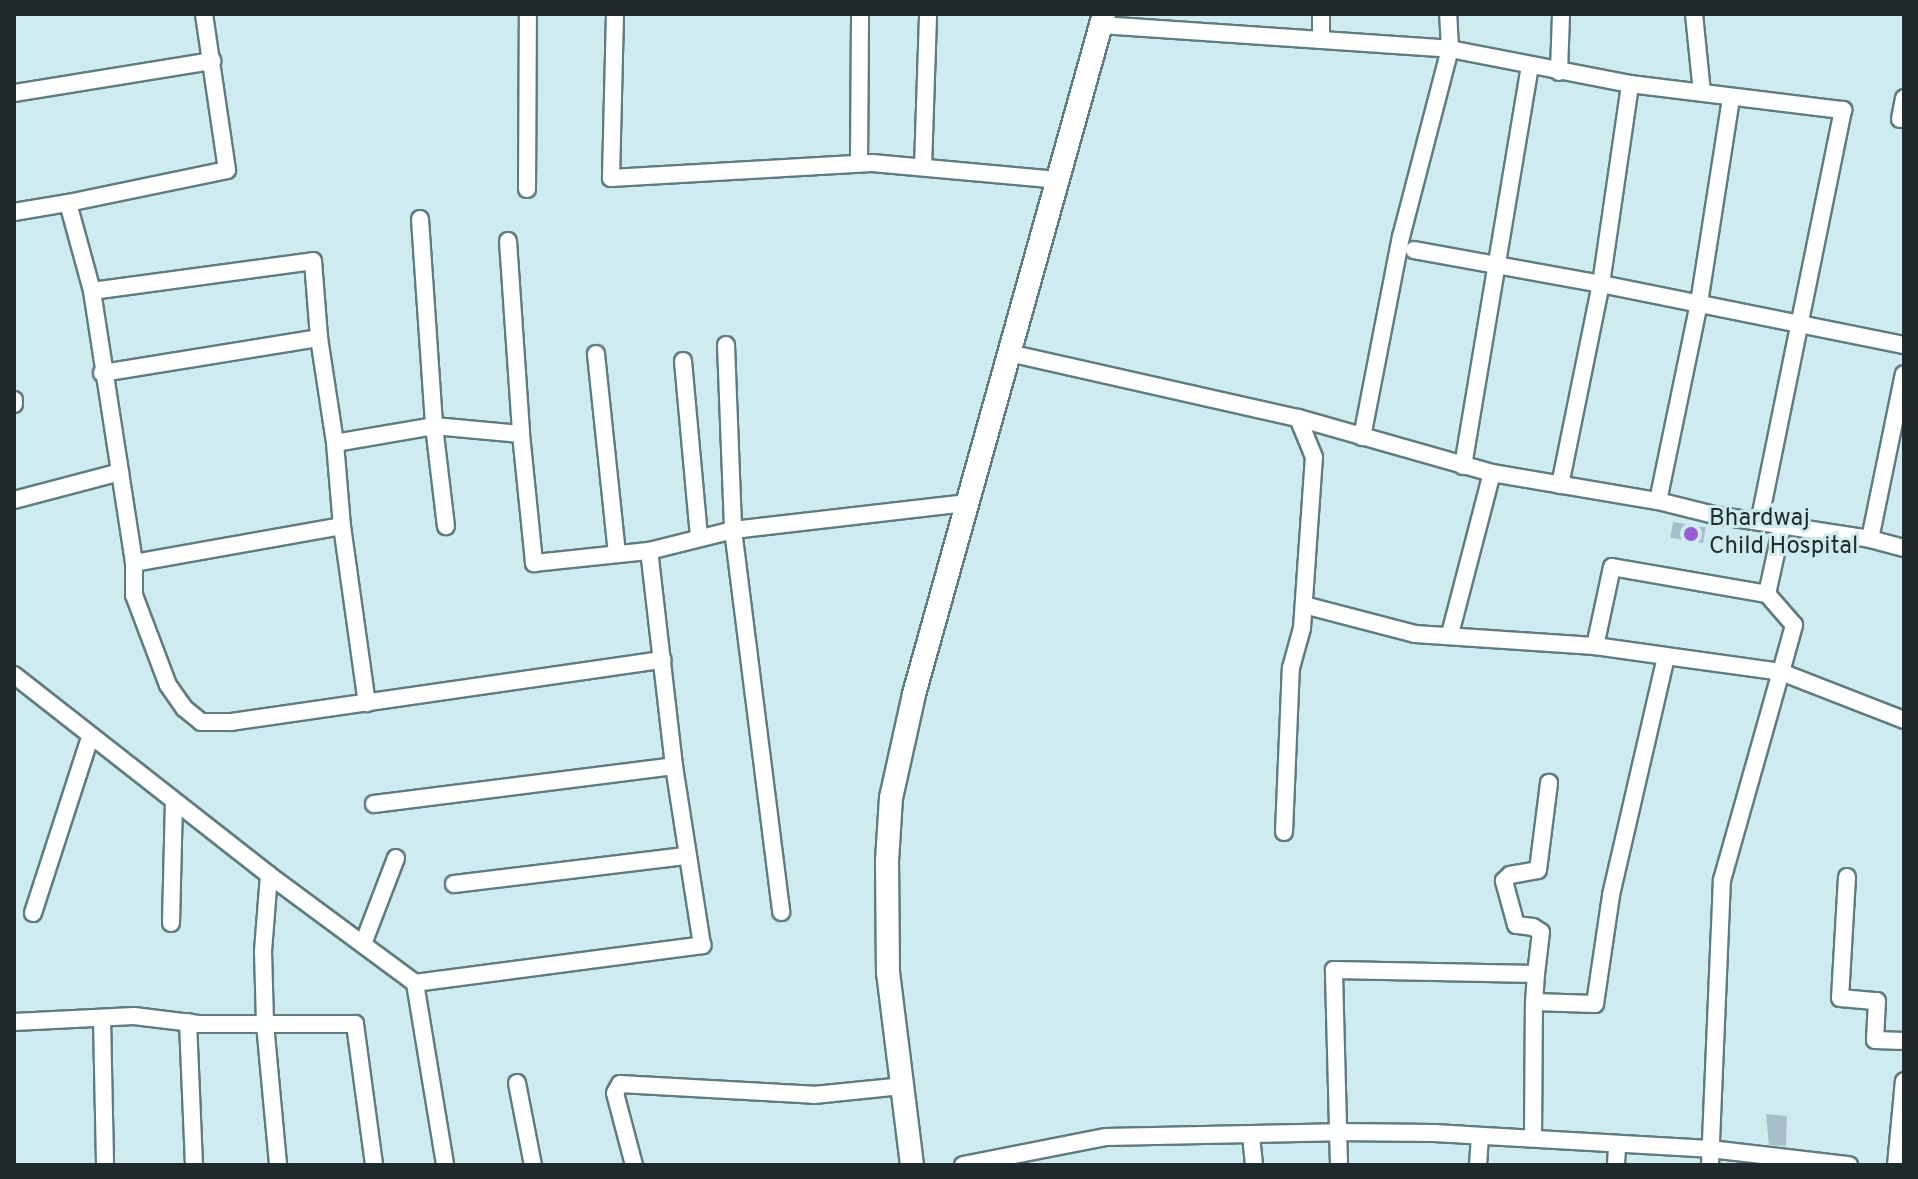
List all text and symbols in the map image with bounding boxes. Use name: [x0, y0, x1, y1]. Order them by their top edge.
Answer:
place label: Bhardwaj Child Hospital: [1709, 506, 1858, 562]
marker: Bhardwaj Child Hospital: [1680, 523, 1702, 545]

